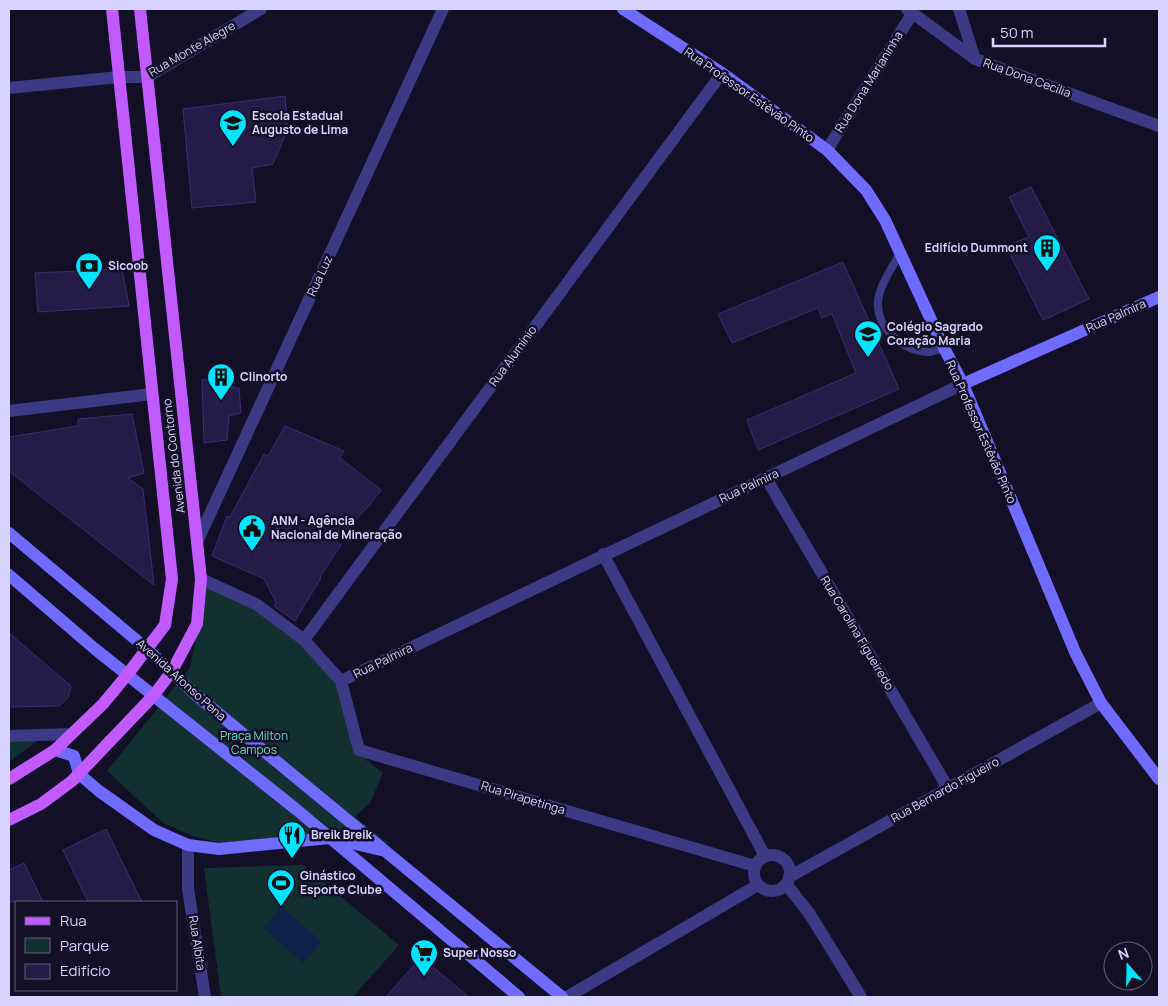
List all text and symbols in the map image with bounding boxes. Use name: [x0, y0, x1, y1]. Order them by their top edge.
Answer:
scale bar: [993, 15, 1106, 47]
street label: Rua Monte Alegre: [145, 17, 238, 80]
text: 50 m: [1000, 22, 1034, 43]
street label: Rua Dona Marianinha: [830, 28, 907, 136]
street label: Rua Professor Estêvão Pinto: [681, 43, 818, 146]
street label: Rua Dona Cecília: [981, 54, 1073, 101]
place label: Escola Estadual Augusto de Lima: [252, 107, 348, 138]
school or university icon: Escola Estadual Augusto de Lima: [218, 108, 248, 147]
building icon: Edifício Dummont: [1032, 233, 1062, 272]
place label: Edifício Dummont: [925, 239, 1028, 256]
bank icon: Sicoob: [74, 251, 104, 290]
street label: Rua Luz: [303, 253, 336, 299]
place label: Sicoob: [108, 257, 148, 274]
street label: Rua Palmira: [1083, 295, 1148, 336]
place label: Colégio Sagrado Coração Maria: [887, 318, 983, 349]
school or university icon: Colégio Sagrado Coração Maria: [853, 319, 883, 358]
street label: Rua Alumínio: [485, 322, 540, 390]
street label: Rua Professor Estêvão Pinto: [942, 357, 1021, 506]
building icon: Clinorto: [206, 362, 236, 401]
place label: Clinorto: [240, 368, 288, 385]
street label: Avenida do Contorno: [158, 398, 189, 514]
street label: Rua Palmira: [716, 464, 781, 507]
place label: ANM - Agência Nacional de Mineração: [271, 512, 402, 543]
public building icon: ANM - Agência Nacional de Mineração: [237, 513, 267, 552]
street label: Rua Carolina Figueiredo: [817, 572, 898, 693]
street label: Avenida Afonso Pena: [133, 635, 230, 724]
street label: Rua Palmira: [350, 639, 415, 682]
park label: Praça Milton Campos: [220, 727, 288, 758]
street label: Rua Bernardo Figueiro: [888, 753, 1002, 826]
street label: Rua Pirapetinga: [479, 777, 567, 818]
restaurant icon: Breik Breik: [277, 820, 307, 859]
place label: Breik Breik: [311, 826, 373, 843]
place label: Ginástico Esporte Clube: [300, 867, 382, 898]
sports icon: Ginástico Esporte Clube: [266, 868, 296, 907]
legend: [15, 901, 178, 991]
text: Rua: [60, 910, 87, 931]
street label: Rua Albita: [185, 914, 210, 972]
text: Parque: [60, 935, 109, 956]
supermarket icon: Super Nosso: [409, 938, 439, 977]
north arrow: [1103, 941, 1153, 991]
text: N: [1115, 943, 1131, 964]
place label: Super Nosso: [443, 944, 517, 961]
text: Edifício: [60, 960, 111, 981]

